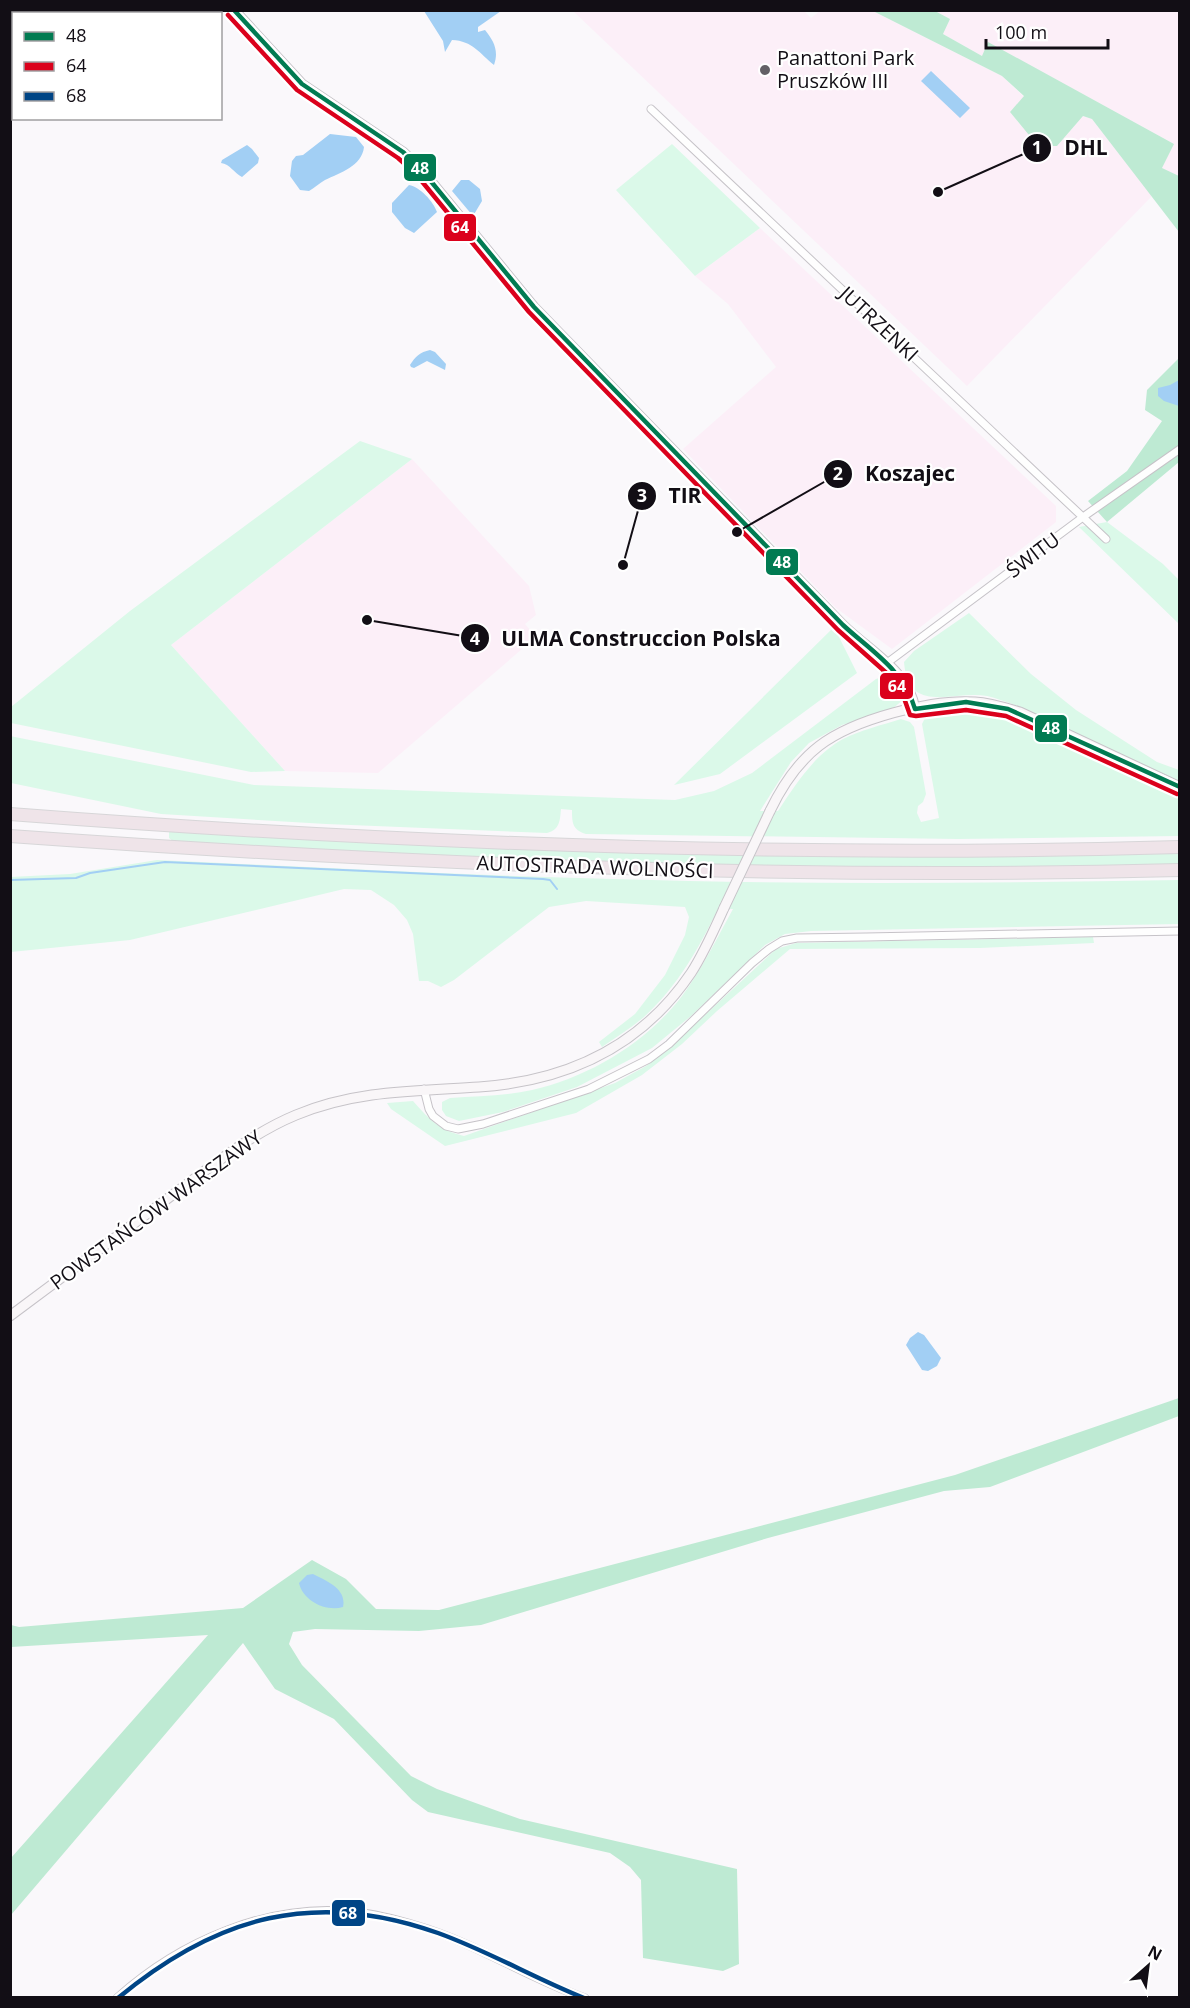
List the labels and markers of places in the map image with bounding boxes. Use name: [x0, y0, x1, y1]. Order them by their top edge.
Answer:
place label: Panattoni Park Pruszków III: [777, 44, 915, 94]
marker: Panattoni Park Pruszków III: [758, 63, 772, 77]
callout: DHL: [1022, 129, 1120, 168]
callout: Koszajec: [823, 454, 967, 493]
callout: TIR: [627, 476, 714, 515]
callout: ULMA Construccion Polska: [460, 619, 793, 658]

